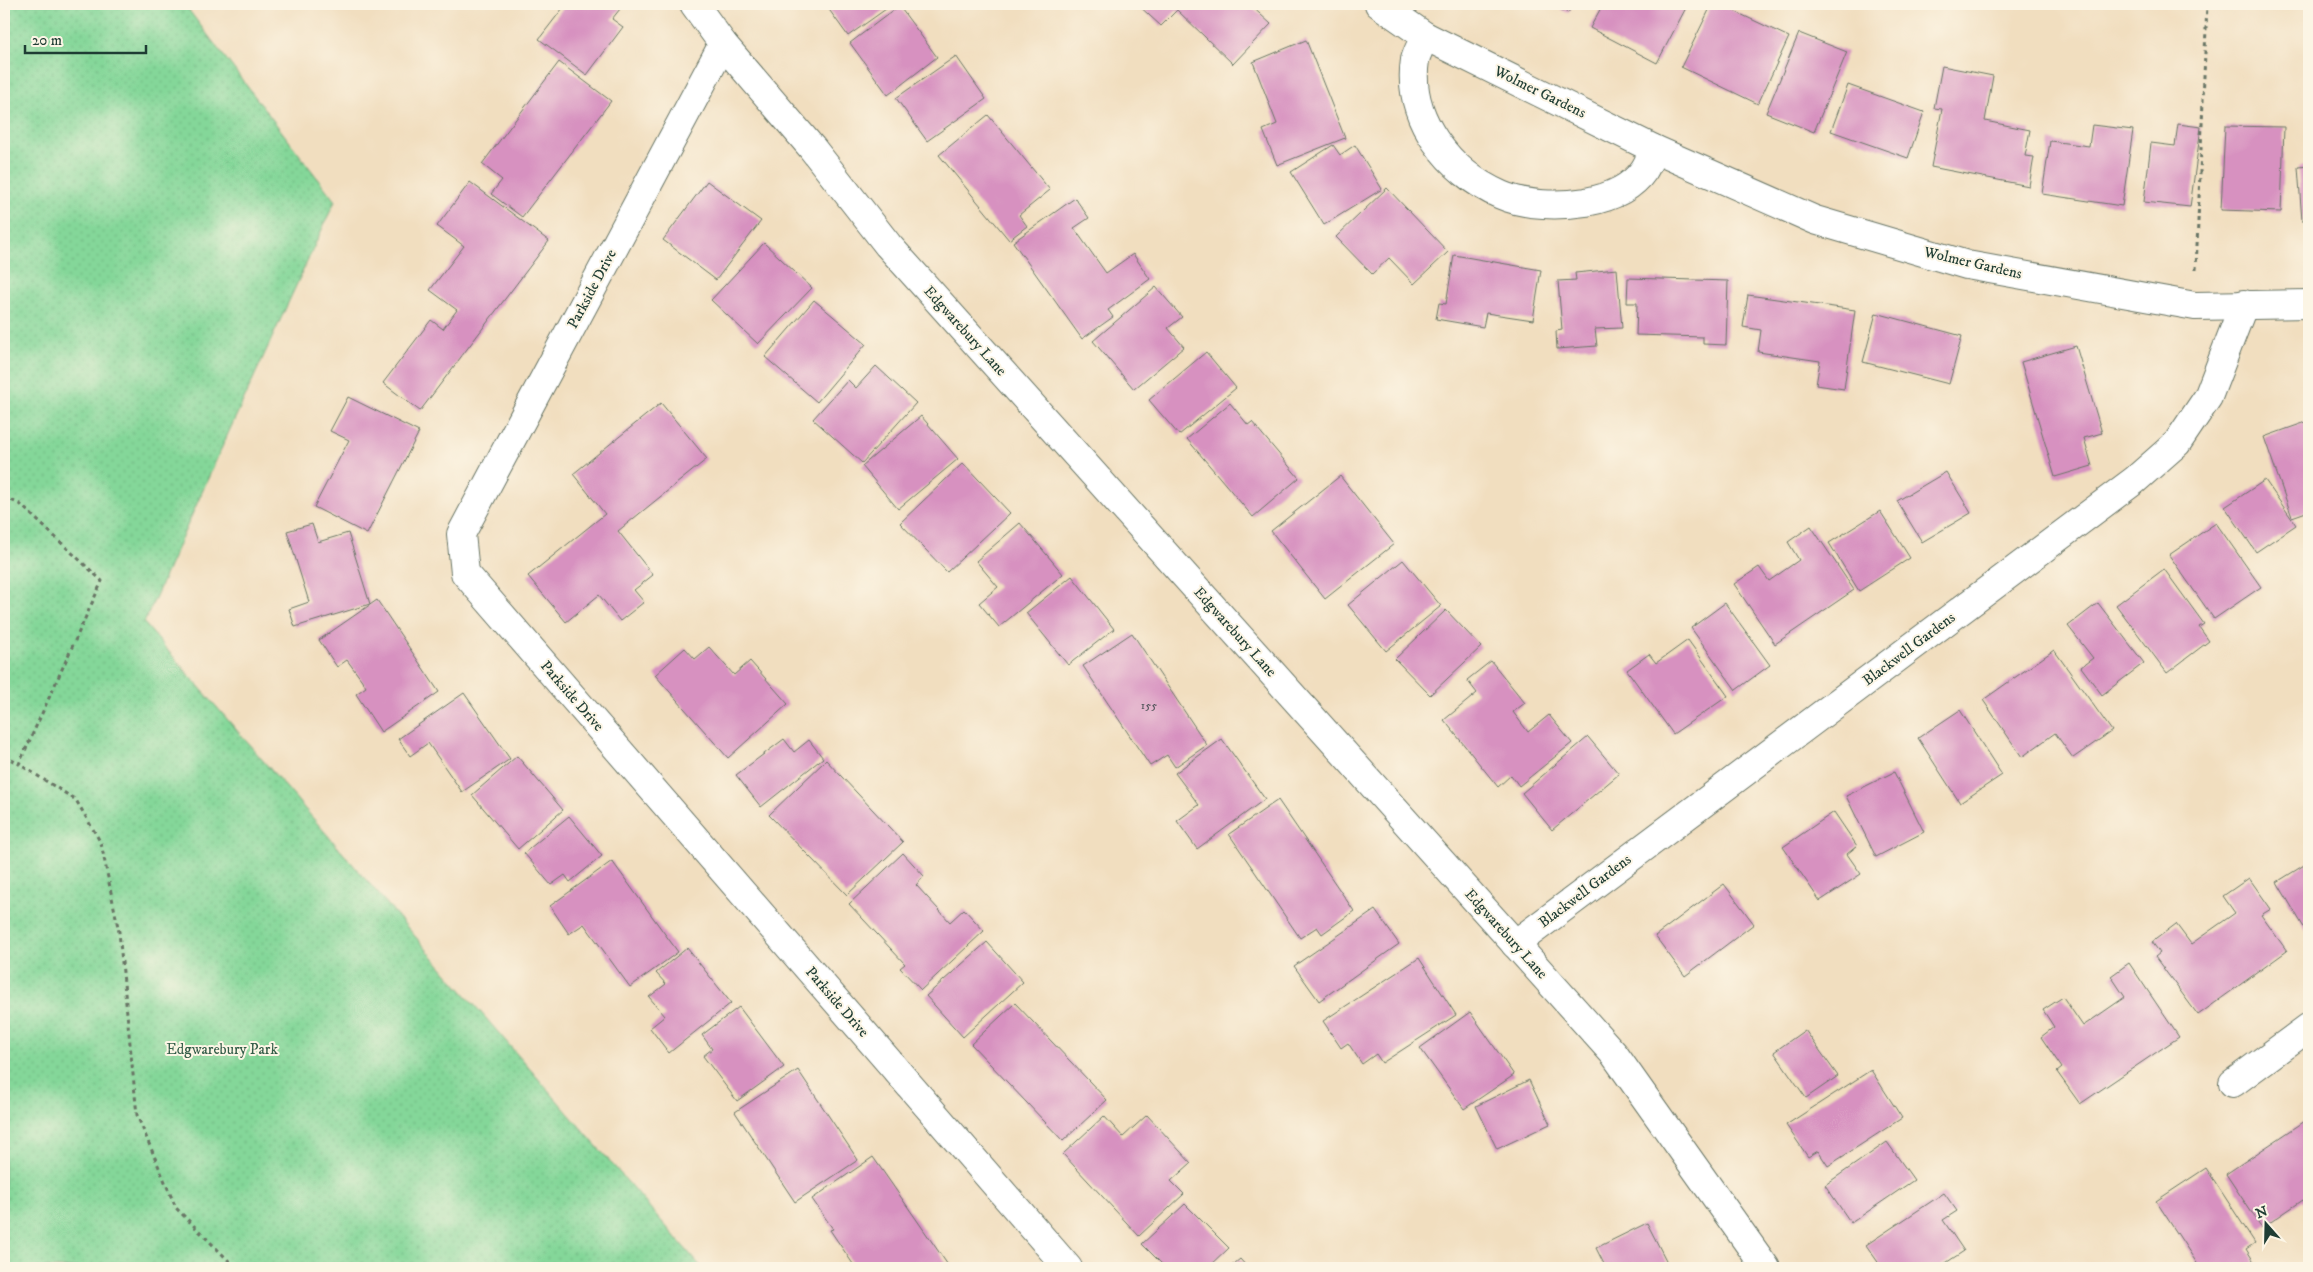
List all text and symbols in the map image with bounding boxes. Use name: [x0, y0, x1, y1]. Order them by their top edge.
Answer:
scale bar: [25, 22, 146, 54]
text: 20 m: [32, 31, 62, 50]
street label: Wolmer Gardens: [1490, 61, 1589, 122]
street label: Wolmer Gardens: [1921, 242, 2024, 283]
street label: Parkside Drive: [563, 246, 621, 332]
street label: Edgwarebury Lane: [920, 282, 1010, 380]
street label: Edgwarebury Lane: [1190, 583, 1280, 681]
street label: Blackwell Gardens: [1859, 608, 1959, 690]
street label: Parkside Drive: [536, 657, 608, 735]
house number: 155: [1141, 698, 1157, 713]
street label: Blackwell Gardens: [1535, 850, 1635, 932]
street label: Edgwarebury Lane: [1461, 885, 1551, 983]
street label: Parkside Drive: [801, 963, 873, 1041]
park label: Edgwarebury Park: [166, 1040, 278, 1059]
north arrow: [2240, 1200, 2290, 1250]
text: N: [2253, 1202, 2271, 1223]

